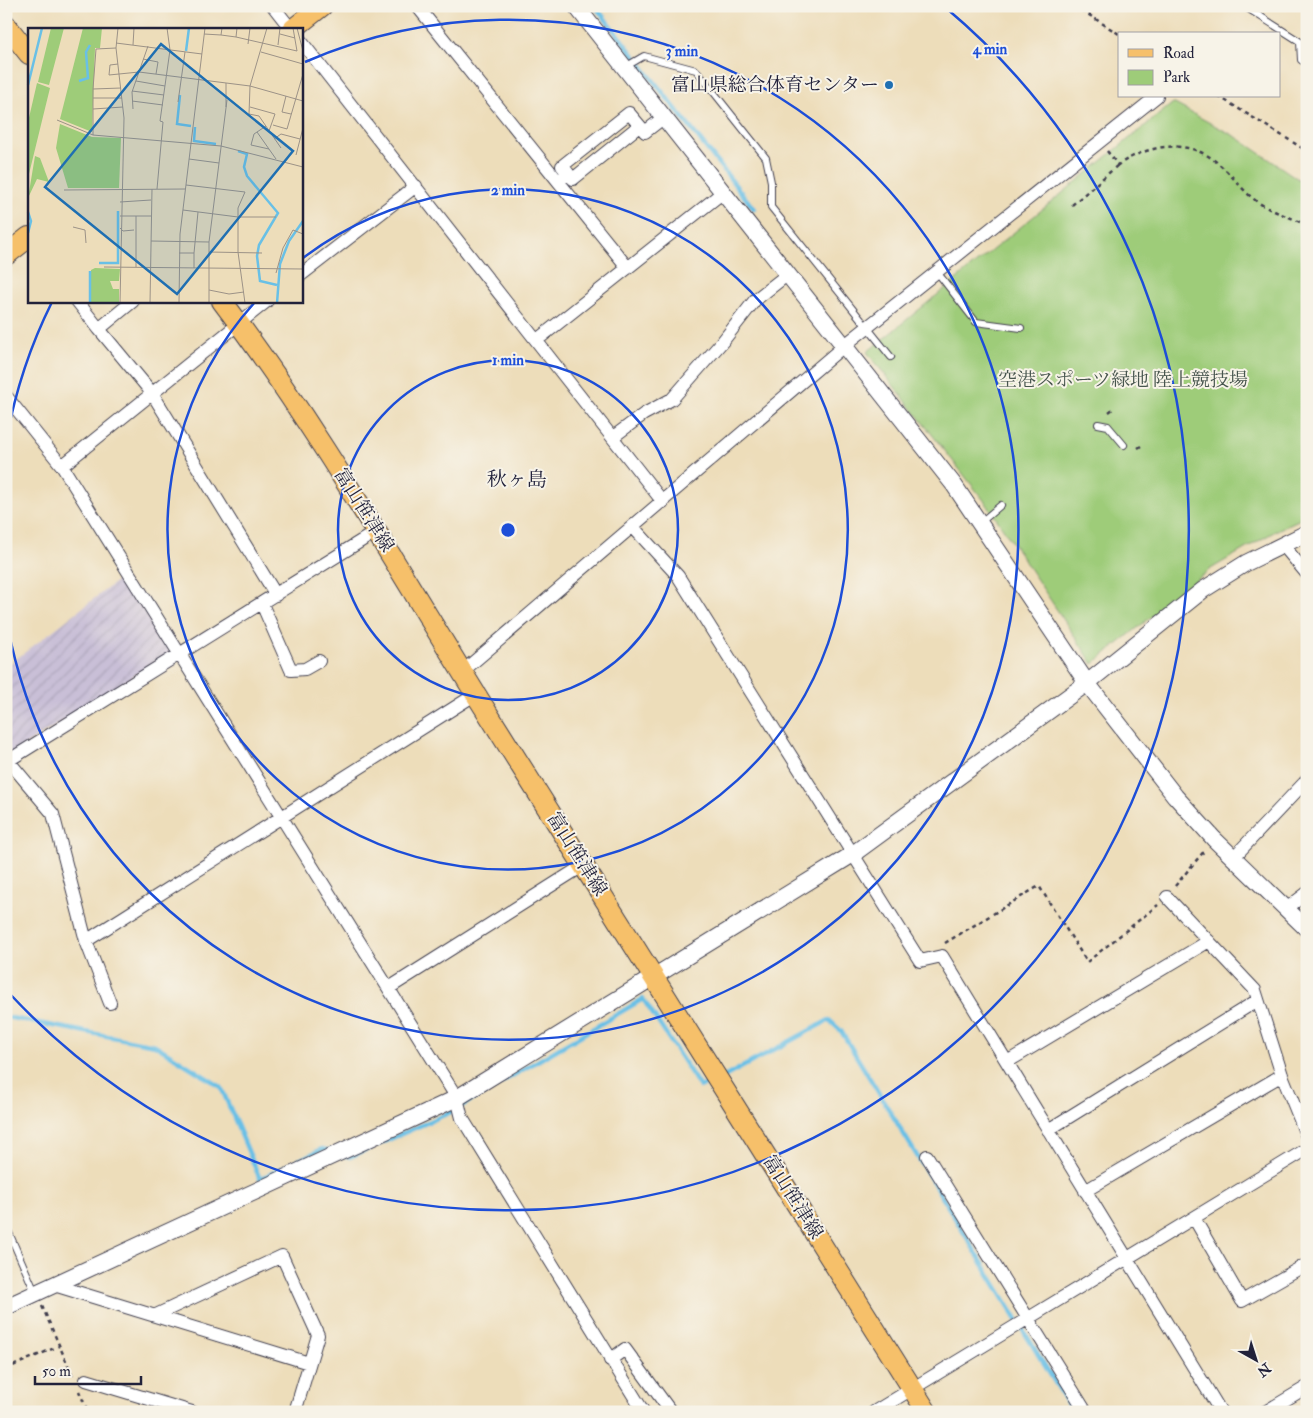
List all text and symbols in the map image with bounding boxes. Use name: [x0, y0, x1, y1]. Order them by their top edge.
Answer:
inset map: [28, 28, 302, 302]
legend: [1118, 32, 1280, 98]
text: 4 min: [972, 40, 1008, 59]
text: 3 min: [666, 42, 698, 61]
text: Road: [1163, 44, 1195, 63]
text: Park: [1163, 68, 1190, 87]
place label: 富山県総合体育センター: [671, 73, 879, 97]
marker: 富山県総合体育センター: [883, 79, 895, 91]
text: 2 min: [491, 181, 525, 200]
text: 1 min: [492, 351, 524, 370]
park label: 空港スポーツ緑地 陸上競技場: [998, 368, 1248, 392]
street label: 富山笹津線: [329, 463, 399, 557]
district label: 秋ヶ島: [487, 467, 547, 492]
centre of rings: [499, 521, 517, 539]
street label: 富山笹津線: [542, 807, 612, 901]
street label: 富山笹津線: [758, 1150, 828, 1244]
north arrow: [1230, 1336, 1280, 1386]
scale bar: [35, 1353, 141, 1385]
text: N: [1253, 1359, 1275, 1381]
text: 50 m: [42, 1362, 71, 1381]

